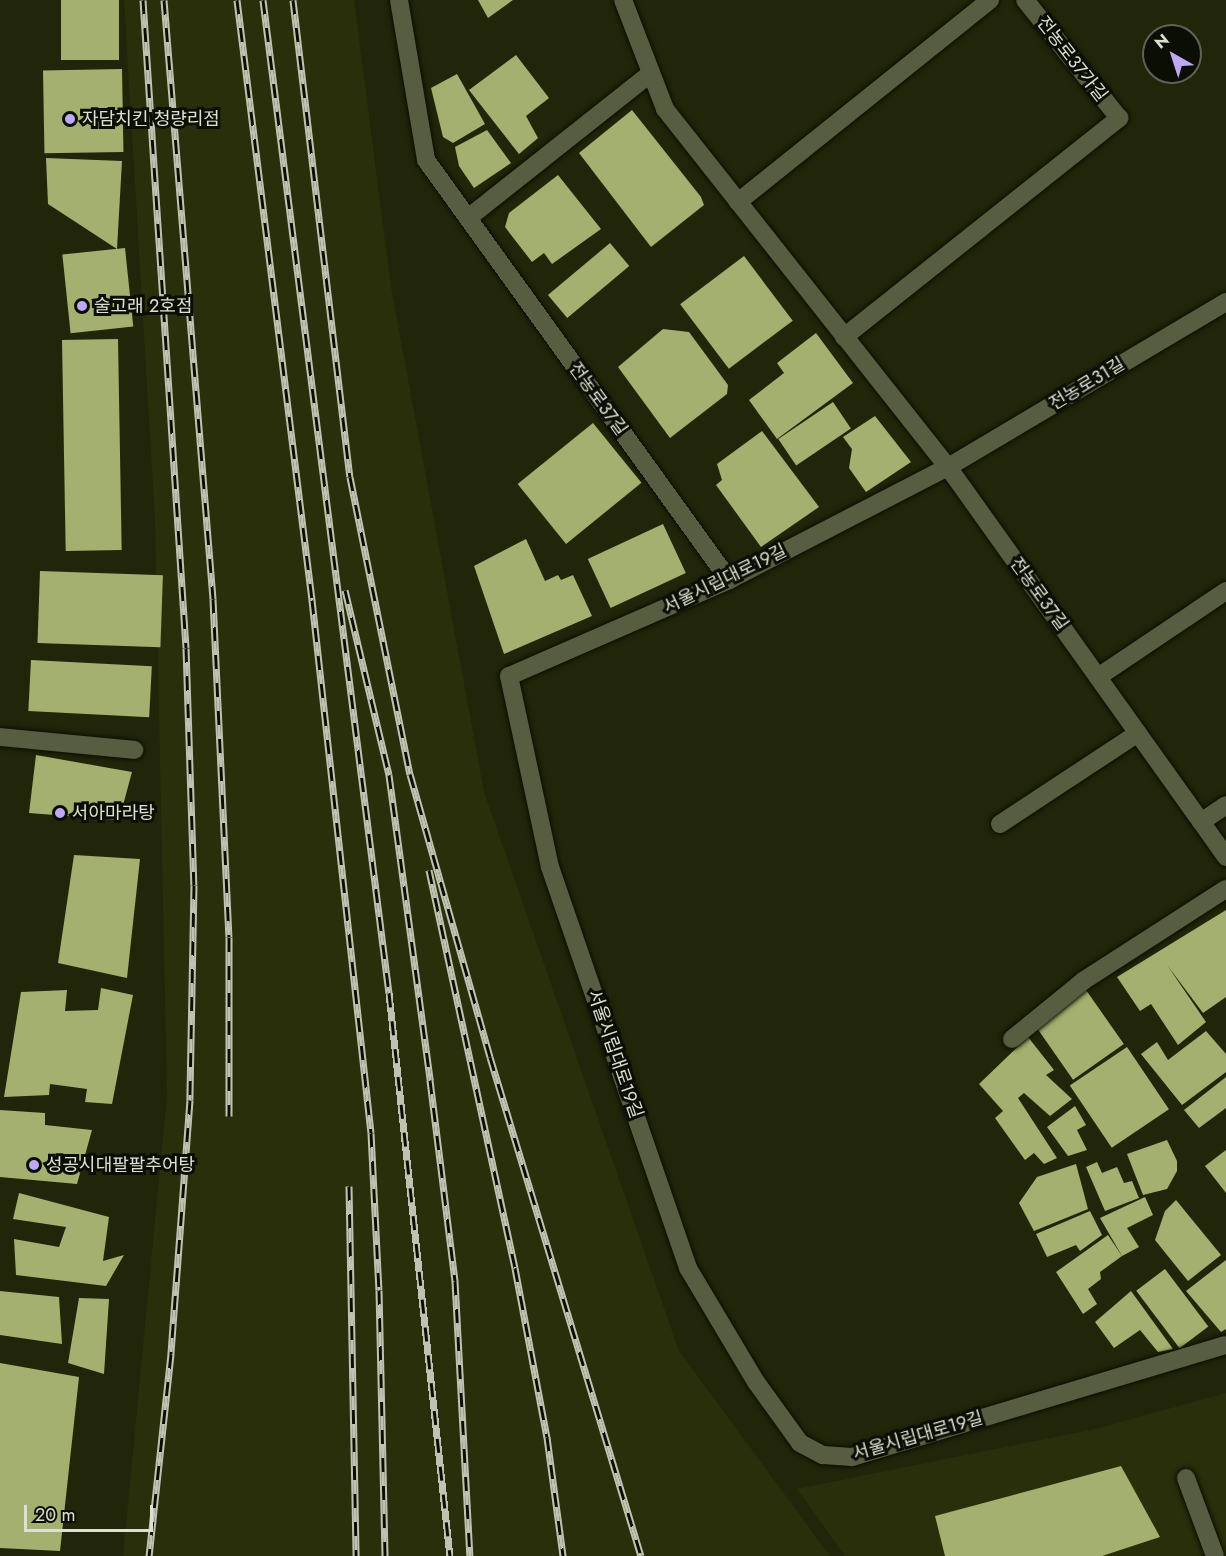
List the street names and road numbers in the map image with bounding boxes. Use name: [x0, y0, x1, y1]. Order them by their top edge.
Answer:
street label: 전농로37가길: [1032, 12, 1112, 106]
street label: 전농로31길: [1045, 353, 1129, 415]
street label: 전농로37길: [564, 358, 632, 440]
street label: 서울시립대로19길: [660, 540, 790, 618]
street label: 전농로37길: [1005, 553, 1073, 635]
street label: 서울시립대로19길: [583, 987, 647, 1121]
street label: 서울시립대로19길: [850, 1407, 986, 1465]

